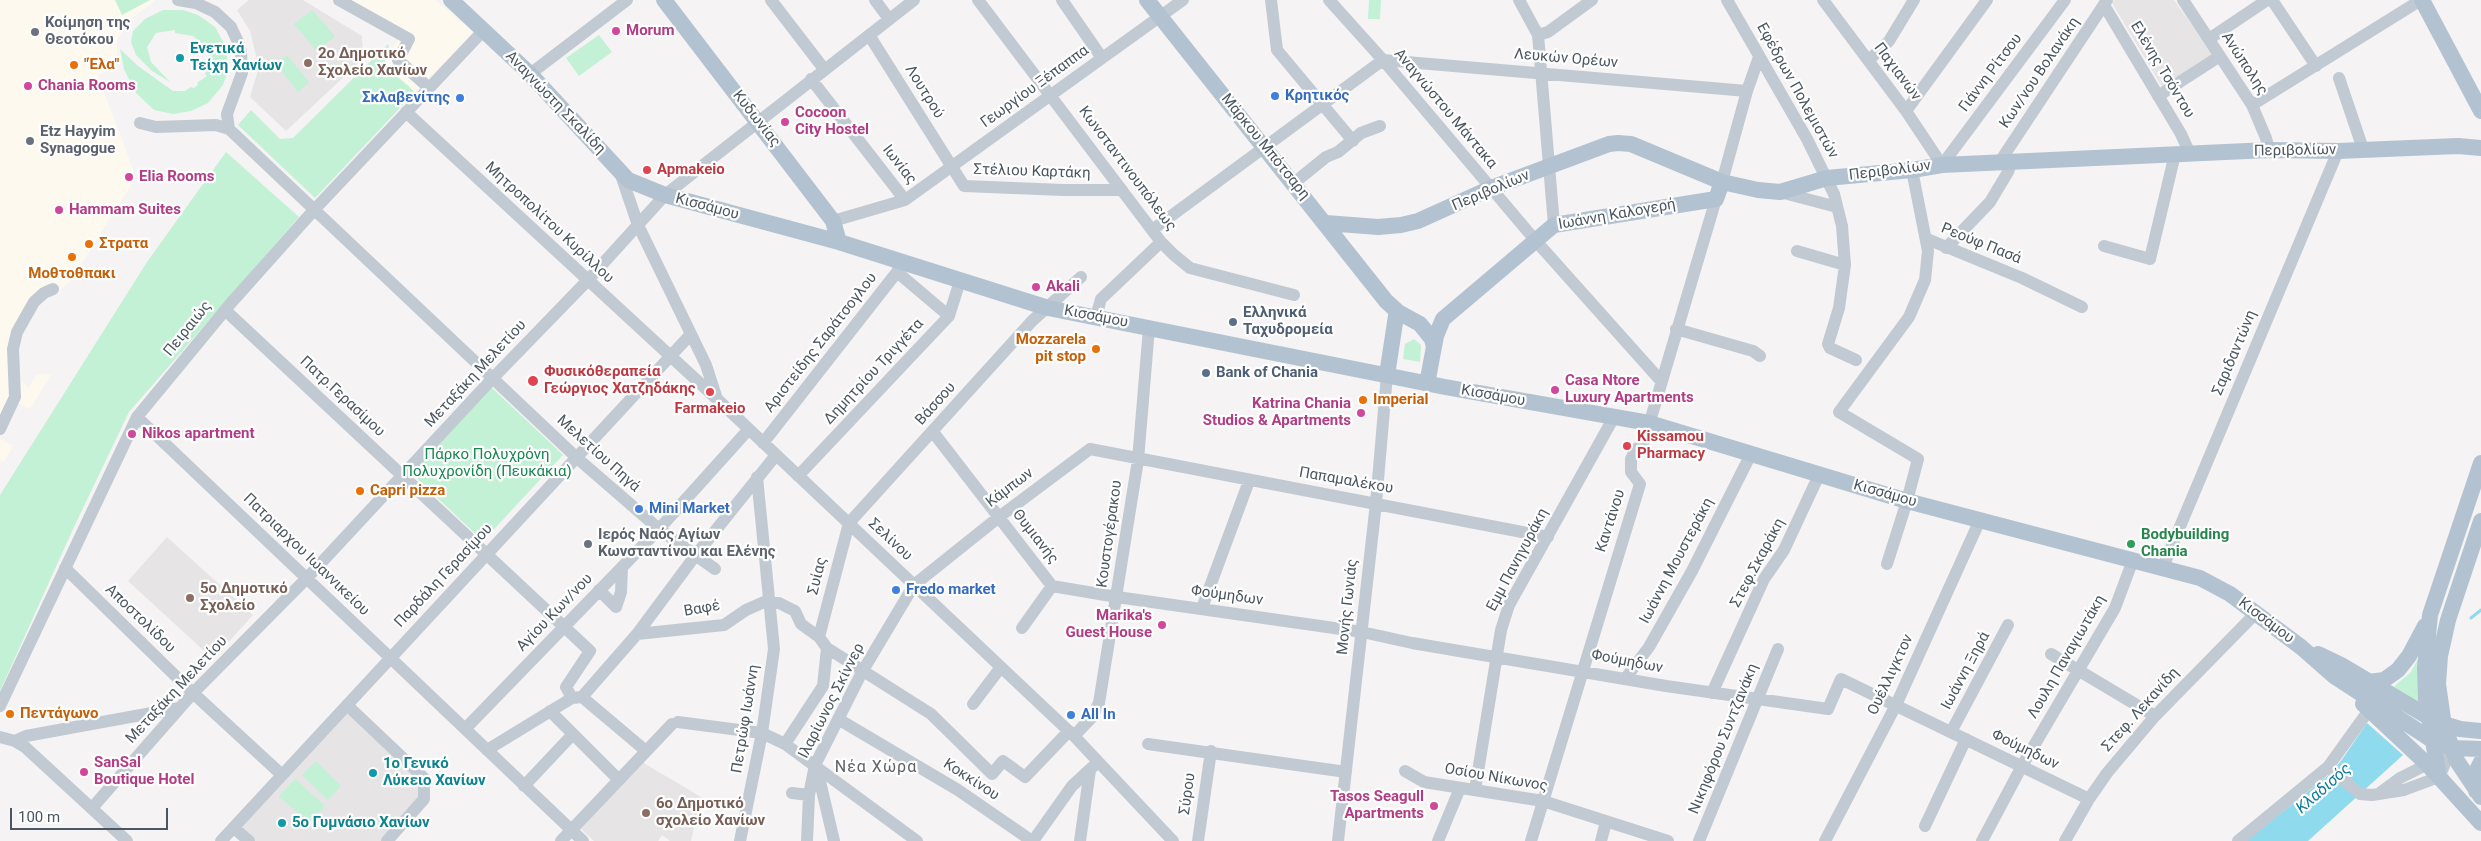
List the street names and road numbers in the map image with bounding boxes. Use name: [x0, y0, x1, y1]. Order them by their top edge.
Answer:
street label: Κων/νου Βολανάκη: [1996, 14, 2084, 132]
street label: Ελένης Τσόντου: [2126, 18, 2198, 122]
street label: Εφέδρων Πολεμιστών: [1752, 20, 1842, 162]
street label: Ανώπολης: [2217, 29, 2271, 99]
street label: Γιάννη Ρίτσου: [1956, 30, 2026, 116]
street label: Παχιανών: [1869, 40, 1925, 104]
street label: Γεωργίου Ξέπαππα: [978, 42, 1092, 132]
street label: Αναγνώστου Μάντακα: [1390, 45, 1500, 173]
street label: Λευκών Ορέων: [1513, 45, 1619, 73]
street label: Αναγνώστη Σκαλίδη: [501, 48, 609, 158]
street label: Λουτρού: [901, 62, 947, 122]
street label: Κυδωνίας: [728, 87, 784, 151]
street label: Μάρκου Μπότσαρη: [1217, 90, 1313, 204]
street label: Κωνσταντινουπόλεως: [1074, 103, 1180, 235]
street label: Περιβολίων: [2254, 141, 2336, 161]
street label: Ιωνίας: [878, 142, 920, 188]
street label: Περιβολίων: [1848, 157, 1932, 185]
street label: Μητροπολίτου Κυρίλλου: [481, 159, 617, 287]
street label: Στέλιου Καρτάκη: [973, 161, 1091, 183]
street label: Περιβολίων: [1450, 167, 1532, 215]
street label: Κισσάμου: [673, 190, 741, 224]
street label: Ιωάννη Καλογερή: [1557, 196, 1677, 234]
street label: Ρεούφ Πασά: [1938, 220, 2024, 268]
street label: Αριστείδης Σαράτσογλου: [761, 270, 881, 416]
street label: Πειραιώς: [160, 298, 216, 360]
street label: Κισσάμου: [1062, 302, 1130, 332]
street label: Σαριδαντώνη: [2209, 308, 2261, 398]
street label: Δημητρίου Τριγγέτα: [820, 315, 928, 429]
street label: Μεταξάκη Μελετίου: [421, 316, 531, 432]
street label: Πατρ.Γερασίμου: [296, 353, 388, 441]
street label: Βάσσου: [912, 379, 960, 429]
street label: Κισσάμου: [1459, 382, 1527, 410]
street label: Μελετίου Πηγά: [553, 412, 643, 496]
street label: Κάμπων: [983, 464, 1037, 512]
street label: Παπαμαλέκου: [1298, 464, 1394, 498]
street label: Κισσάμου: [1851, 476, 1919, 512]
street label: Κουστογέρακου: [1094, 479, 1126, 589]
street label: Καντάνου: [1592, 487, 1630, 555]
street label: Πατριαρχου Ιωαννικείου: [239, 490, 373, 620]
street label: Ιωάννη Μουστεράκη: [1636, 495, 1718, 627]
street label: Θυμιανής: [1008, 506, 1062, 568]
street label: Εμμ Πανηγυράκη: [1483, 506, 1553, 614]
street label: Σελίνου: [864, 515, 916, 565]
street label: Στεφ.Σκαράκη: [1727, 515, 1789, 611]
street label: Παρδάλη Γερασίμου: [391, 520, 497, 632]
street label: Συίας: [805, 555, 831, 597]
street label: Μονής Γωνιάς: [1334, 558, 1362, 656]
street label: Αγίου Κων/νου: [513, 570, 597, 656]
street label: Αποστολίδου: [101, 581, 179, 657]
street label: Φούμηδων: [1190, 582, 1264, 610]
street label: Λουλη Παναγιωτάκη: [2024, 592, 2110, 722]
street label: Κισσάμου: [2235, 594, 2297, 648]
street label: Βαφέ: [682, 597, 722, 621]
street label: Ιωάννη Ξηρά: [1938, 629, 1994, 713]
street label: Μεταξάκη Μελετίου: [122, 632, 232, 748]
street label: Ουέλλιγκτον: [1864, 632, 1918, 718]
street label: Ιλαρίωνος Σκίννερ: [795, 640, 869, 762]
street label: Φούμηδων: [1590, 646, 1664, 678]
street label: Νικηφόρου Συντζανάκη: [1686, 661, 1762, 817]
street label: Πετρώφ Ιωάννη: [729, 663, 763, 775]
street label: Στεφ. Λεκανίδη: [2099, 664, 2183, 756]
street label: Φούμηδων: [1988, 726, 2062, 774]
street label: Κοκκίνου: [940, 755, 1002, 805]
street label: Οσίου Νίκωνος: [1443, 760, 1549, 796]
street label: Σύρου: [1176, 772, 1200, 816]

